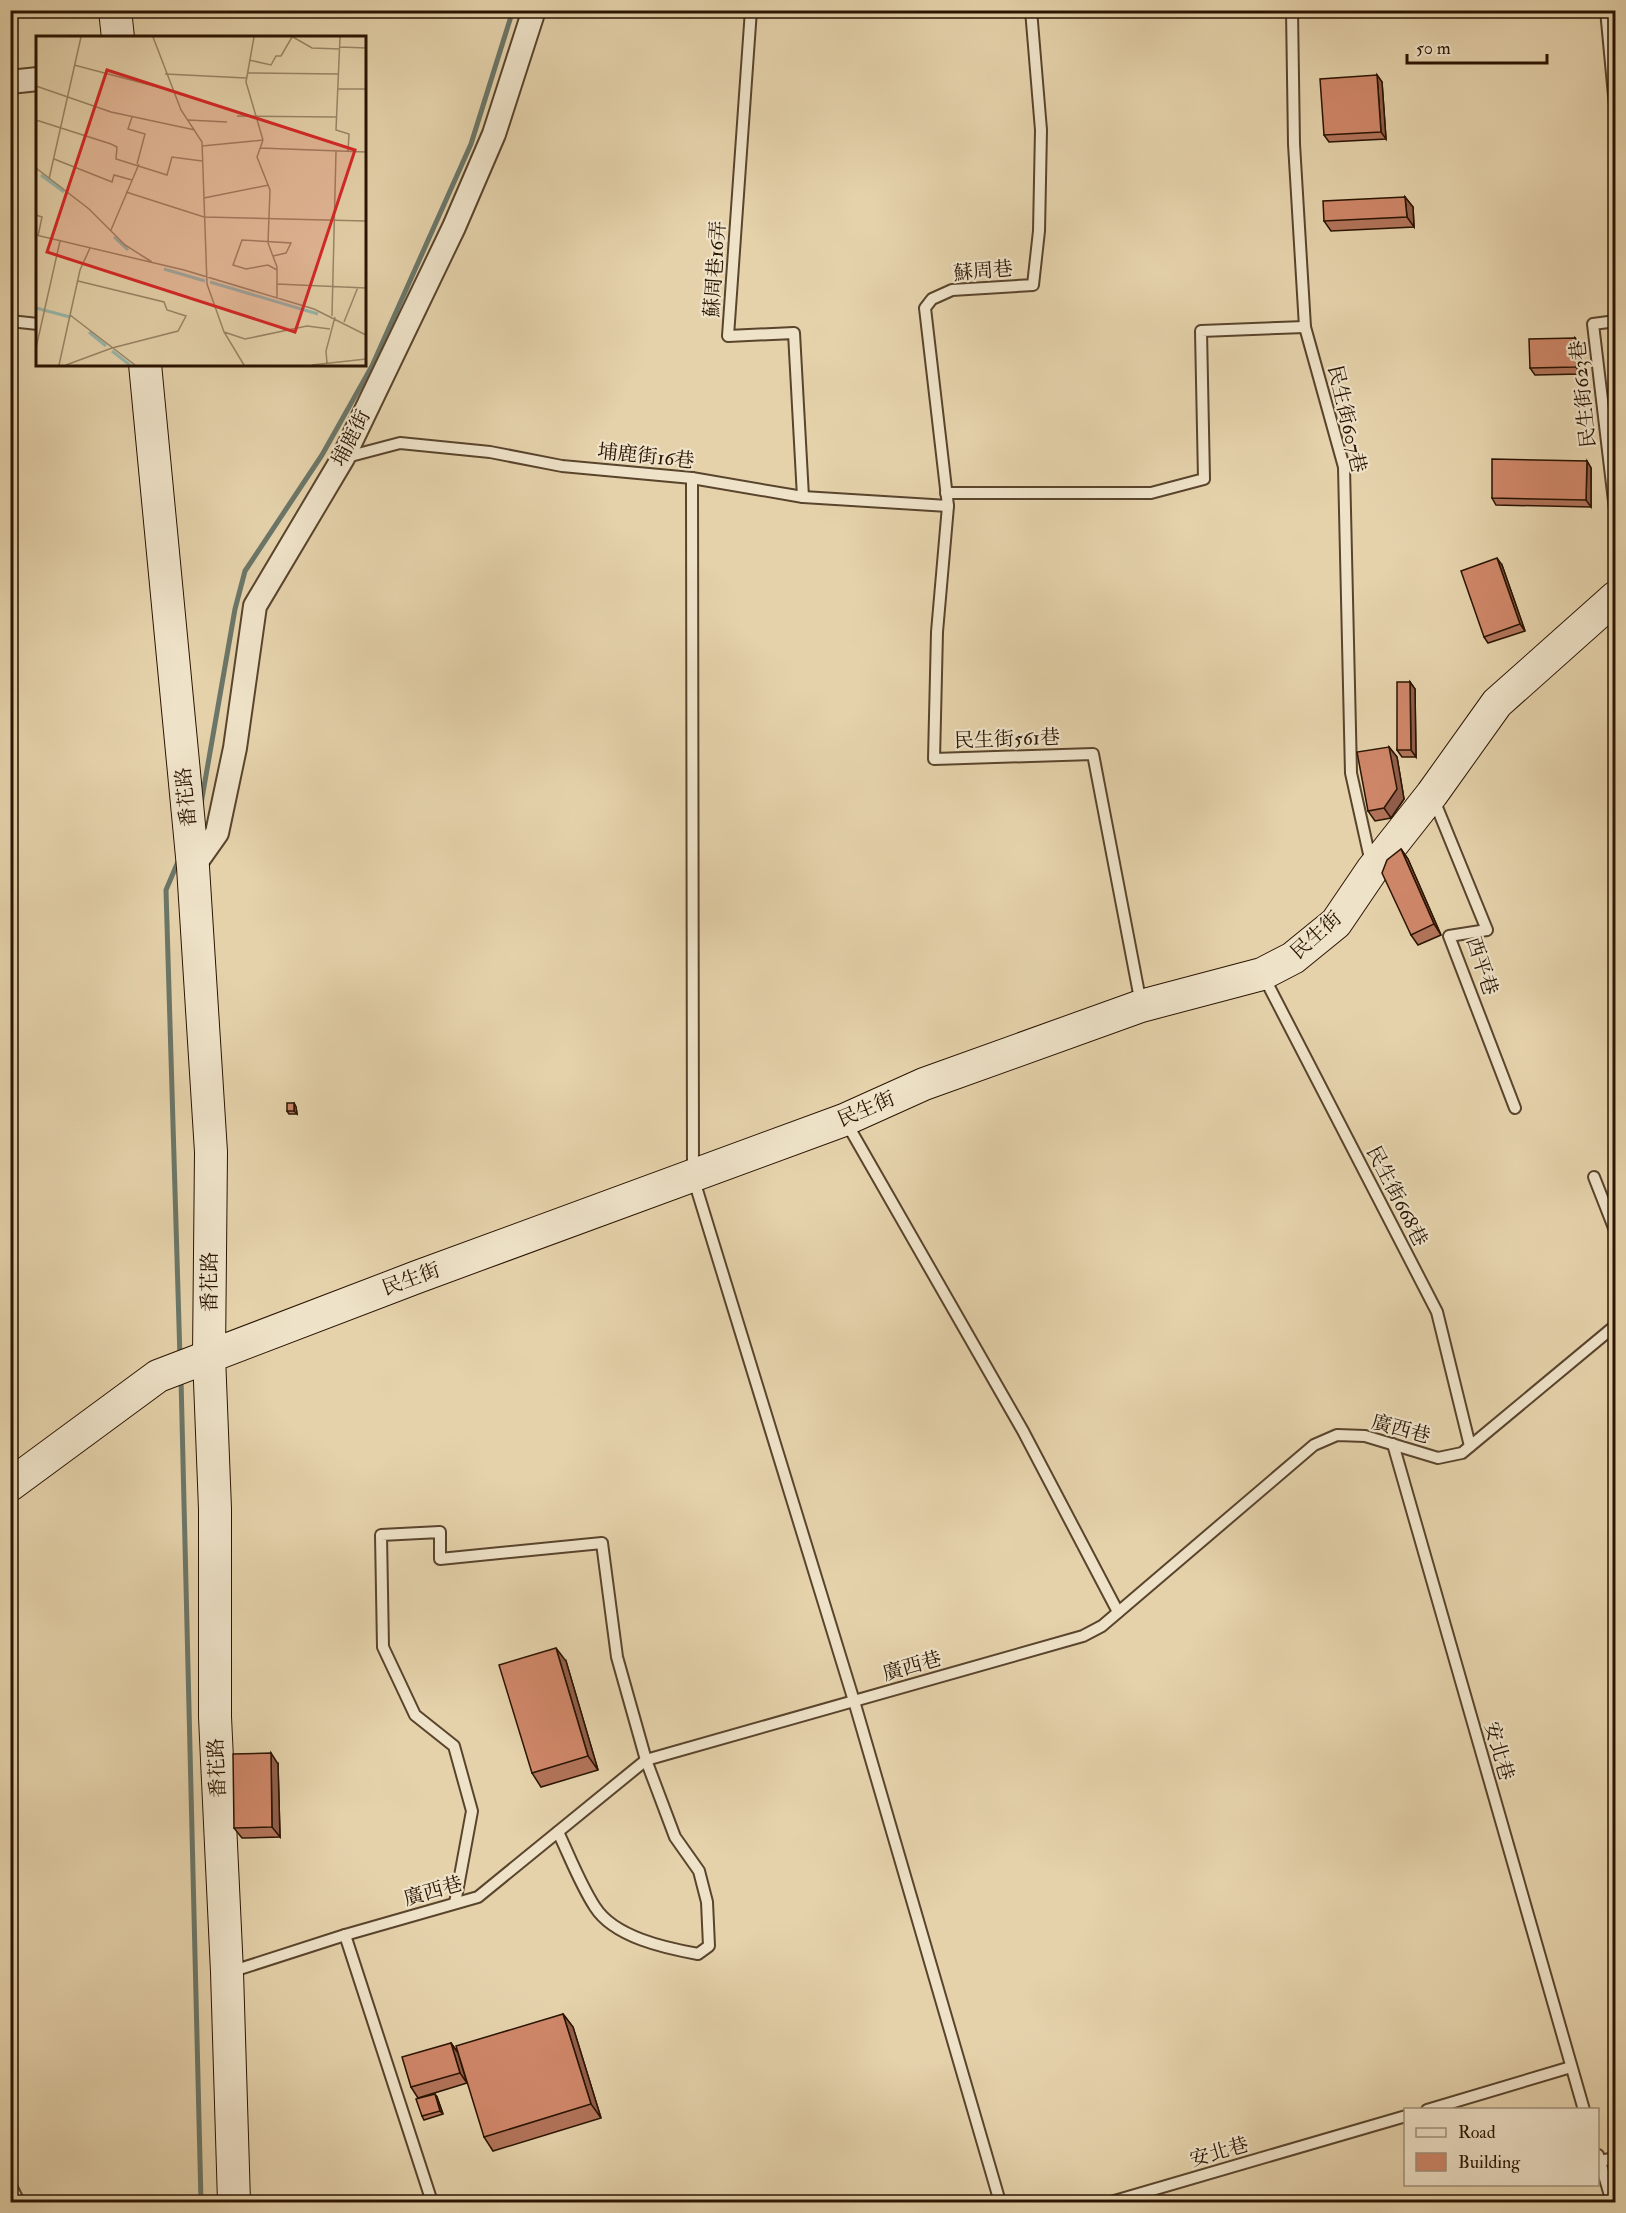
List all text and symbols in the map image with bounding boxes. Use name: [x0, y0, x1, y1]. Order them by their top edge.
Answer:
scale bar: [1407, 27, 1546, 65]
inset map: [36, 36, 366, 366]
text: 50 m: [1416, 37, 1451, 60]
street label: 蘇周巷16弄: [699, 220, 731, 318]
street label: 蘇周巷: [952, 256, 1014, 286]
street label: 民生街623巷: [1565, 339, 1601, 449]
street label: 民生街607巷: [1323, 363, 1371, 475]
street label: 埔鹿街: [326, 406, 376, 470]
street label: 埔鹿街16巷: [596, 438, 696, 474]
street label: 民生街561巷: [954, 725, 1060, 753]
street label: 番花路: [170, 766, 202, 828]
street label: 民生街: [1285, 906, 1347, 964]
street label: 西平巷: [1461, 934, 1503, 998]
street label: 民生街: [834, 1086, 898, 1132]
street label: 民生街668巷: [1361, 1142, 1433, 1250]
street label: 番花路: [197, 1252, 222, 1312]
street label: 民生街: [379, 1257, 443, 1301]
street label: 廣西巷: [1369, 1409, 1433, 1449]
street label: 廣西巷: [880, 1646, 944, 1686]
street label: 安北巷: [1479, 1719, 1519, 1783]
street label: 番花路: [203, 1737, 231, 1799]
street label: 廣西巷: [401, 1871, 465, 1911]
legend: [1404, 2108, 1599, 2186]
text: Road: [1458, 2121, 1496, 2144]
street label: 安北巷: [1187, 2132, 1251, 2172]
text: Building: [1458, 2151, 1521, 2174]

